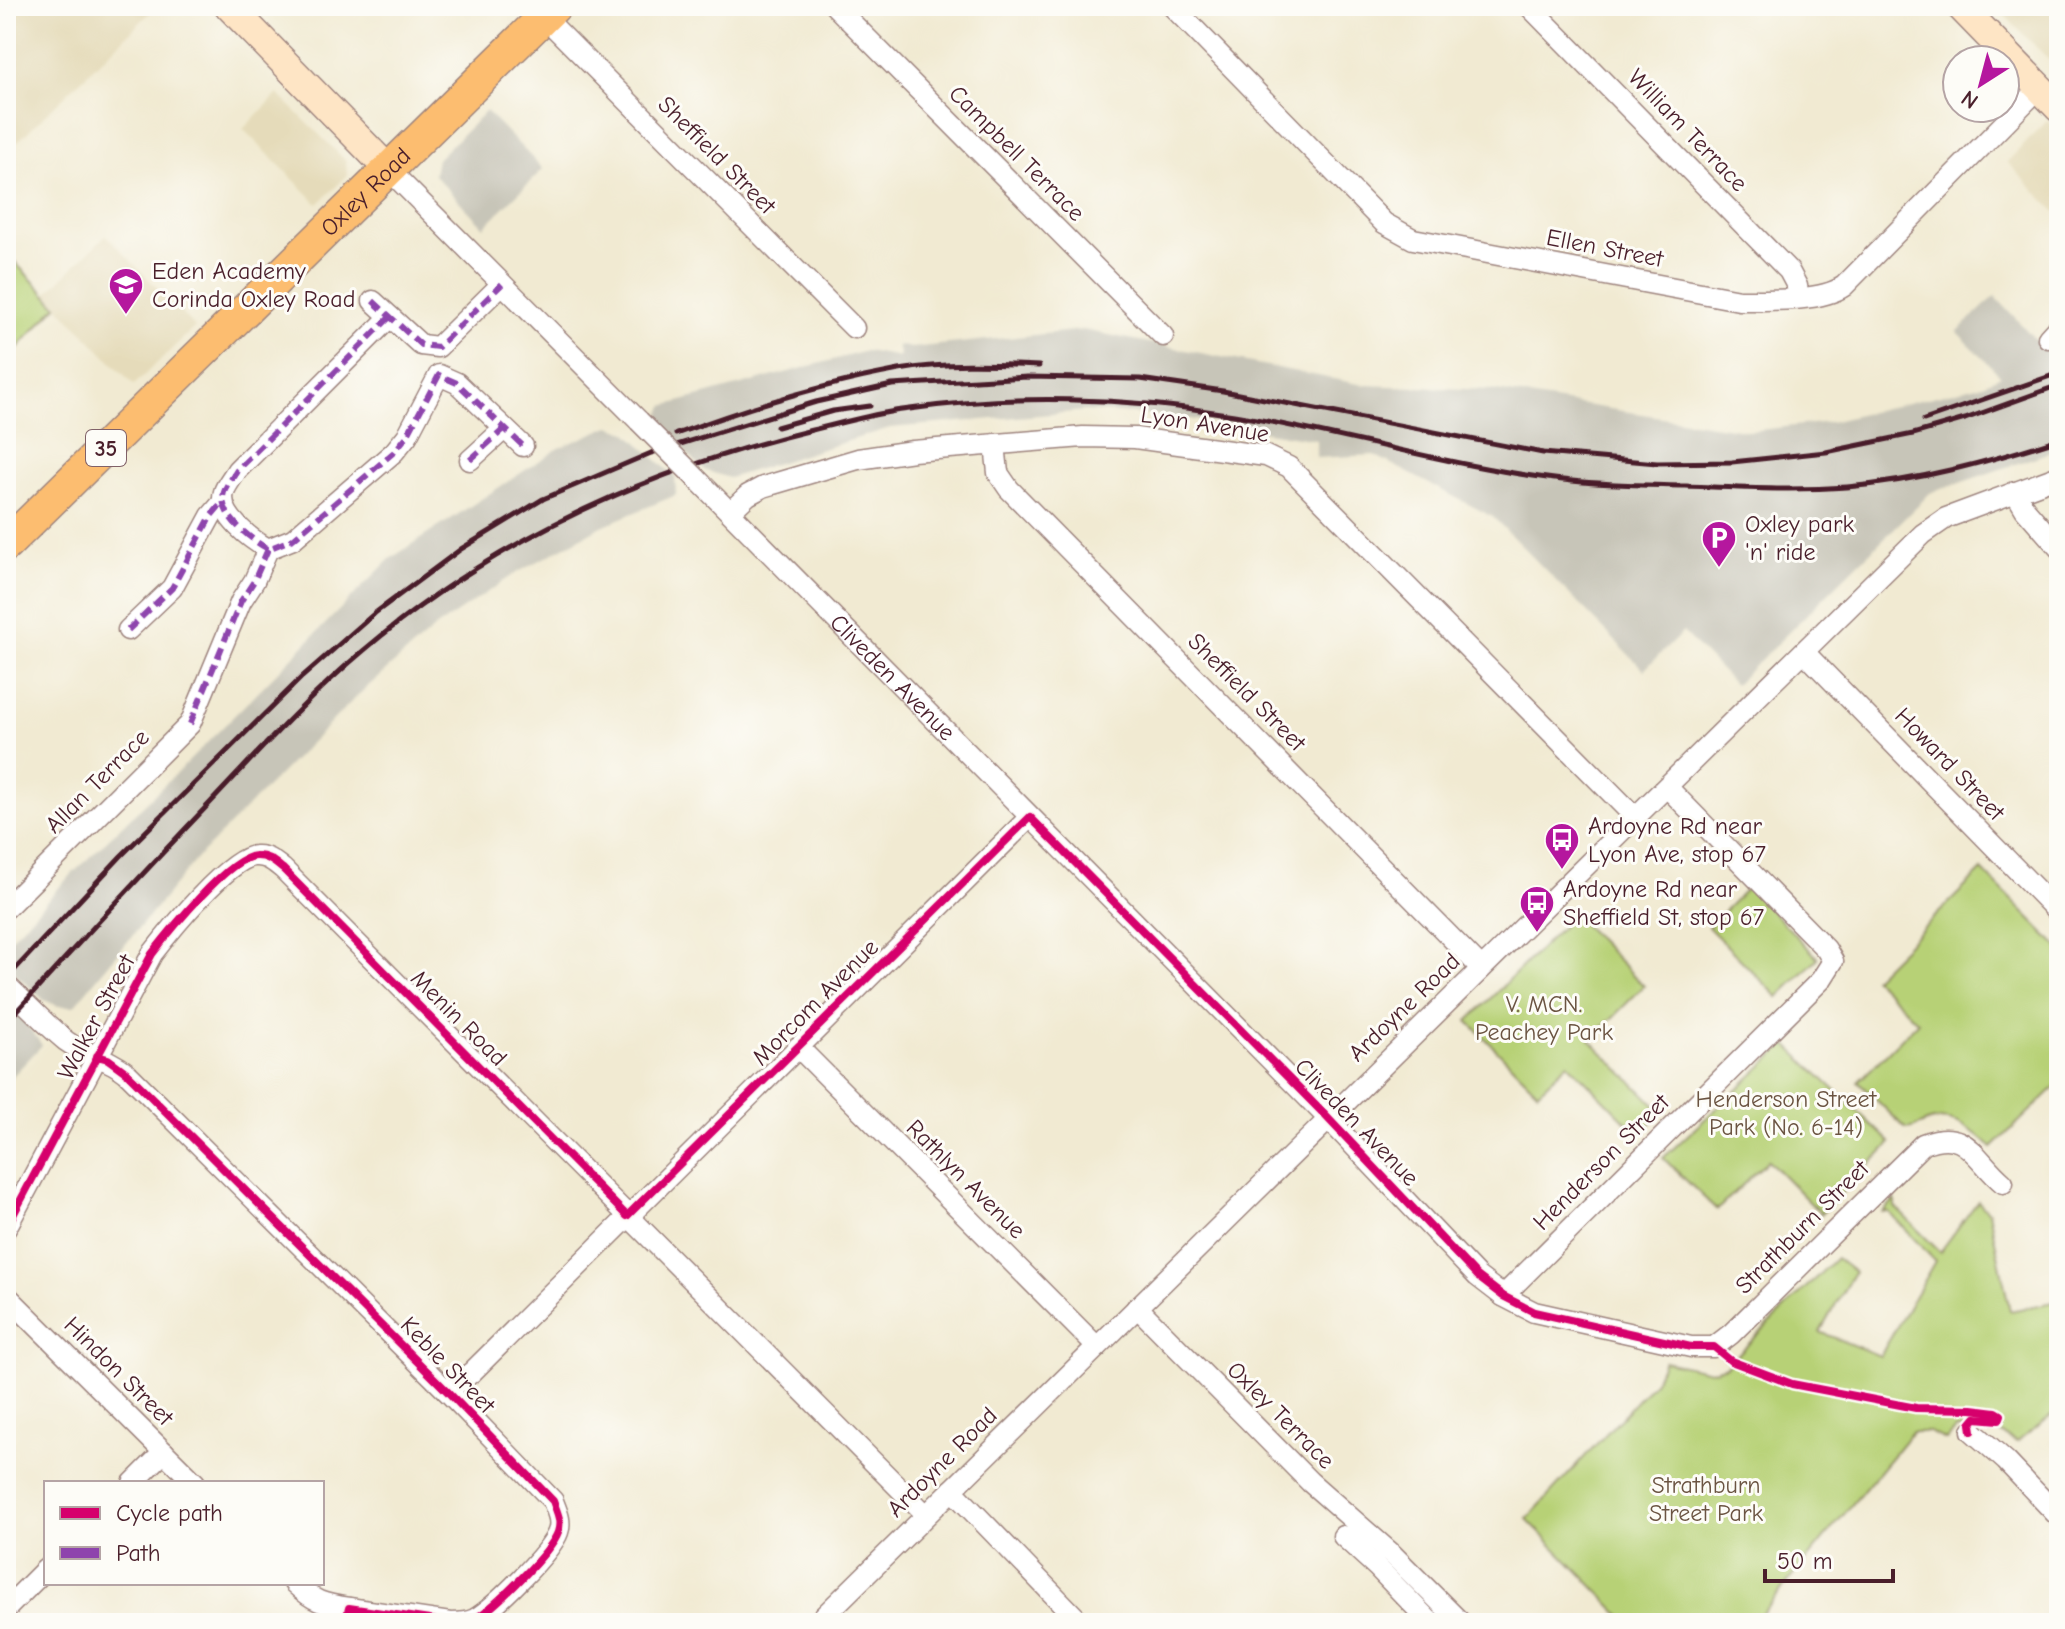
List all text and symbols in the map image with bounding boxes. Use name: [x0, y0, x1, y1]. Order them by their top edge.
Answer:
north arrow: [1941, 44, 2021, 124]
street label: William Terrace: [1622, 63, 1754, 197]
street label: Campbell Terrace: [943, 79, 1091, 227]
text: N: [1956, 85, 1983, 114]
street label: Sheffield Street: [652, 90, 783, 221]
street label: Oxley Road: [315, 142, 416, 242]
street label: Ellen Street: [1544, 223, 1667, 273]
place label: Eden Academy Corinda Oxley Road: [152, 257, 355, 313]
school or university icon: Eden Academy Corinda Oxley Road: [107, 266, 145, 316]
street label: Lyon Avenue: [1139, 400, 1271, 448]
road number: 35: [86, 430, 126, 466]
place label: Oxley park 'n' ride: [1745, 510, 1854, 566]
parking icon: Oxley park 'n' ride: [1700, 519, 1738, 569]
street label: Cliveden Avenue: [824, 608, 961, 746]
street label: Sheffield Street: [1182, 627, 1313, 758]
street label: Howard Street: [1889, 702, 2011, 827]
street label: Allan Terrace: [39, 723, 155, 839]
place label: Ardoyne Rd near Lyon Ave, stop 67: [1588, 812, 1766, 868]
bus stop icon: Ardoyne Rd near Lyon Ave, stop 67: [1543, 821, 1581, 871]
place label: Ardoyne Rd near Sheffield St, stop 67: [1563, 875, 1764, 931]
bus stop icon: Ardoyne Rd near Sheffield St, stop 67: [1518, 884, 1556, 934]
street label: Morcom Avenue: [746, 933, 884, 1071]
street label: Ardoyne Road: [1343, 947, 1465, 1067]
street label: Walker Street: [51, 949, 141, 1084]
street label: Menin Road: [405, 964, 513, 1072]
park label: V. MCN. Peachey Park: [1475, 990, 1613, 1046]
street label: Cliveden Avenue: [1289, 1053, 1425, 1191]
park label: Henderson Street Park (No. 6-14): [1696, 1085, 1878, 1141]
street label: Henderson Street: [1527, 1087, 1676, 1236]
street label: Rathlyn Avenue: [901, 1114, 1031, 1244]
street label: Strathburn Street: [1729, 1154, 1875, 1300]
street label: Hindon Street: [59, 1311, 180, 1432]
street label: Keble Street: [395, 1311, 502, 1420]
street label: Oxley Terrace: [1222, 1356, 1340, 1474]
street label: Ardoyne Road: [881, 1401, 1003, 1523]
park label: Strathburn Street Park: [1649, 1471, 1763, 1527]
legend: [44, 1481, 324, 1585]
text: Cycle path: [116, 1499, 223, 1527]
scale bar: [1765, 1533, 1893, 1583]
text: Path: [116, 1539, 161, 1567]
text: 50 m: [1777, 1547, 1833, 1575]

